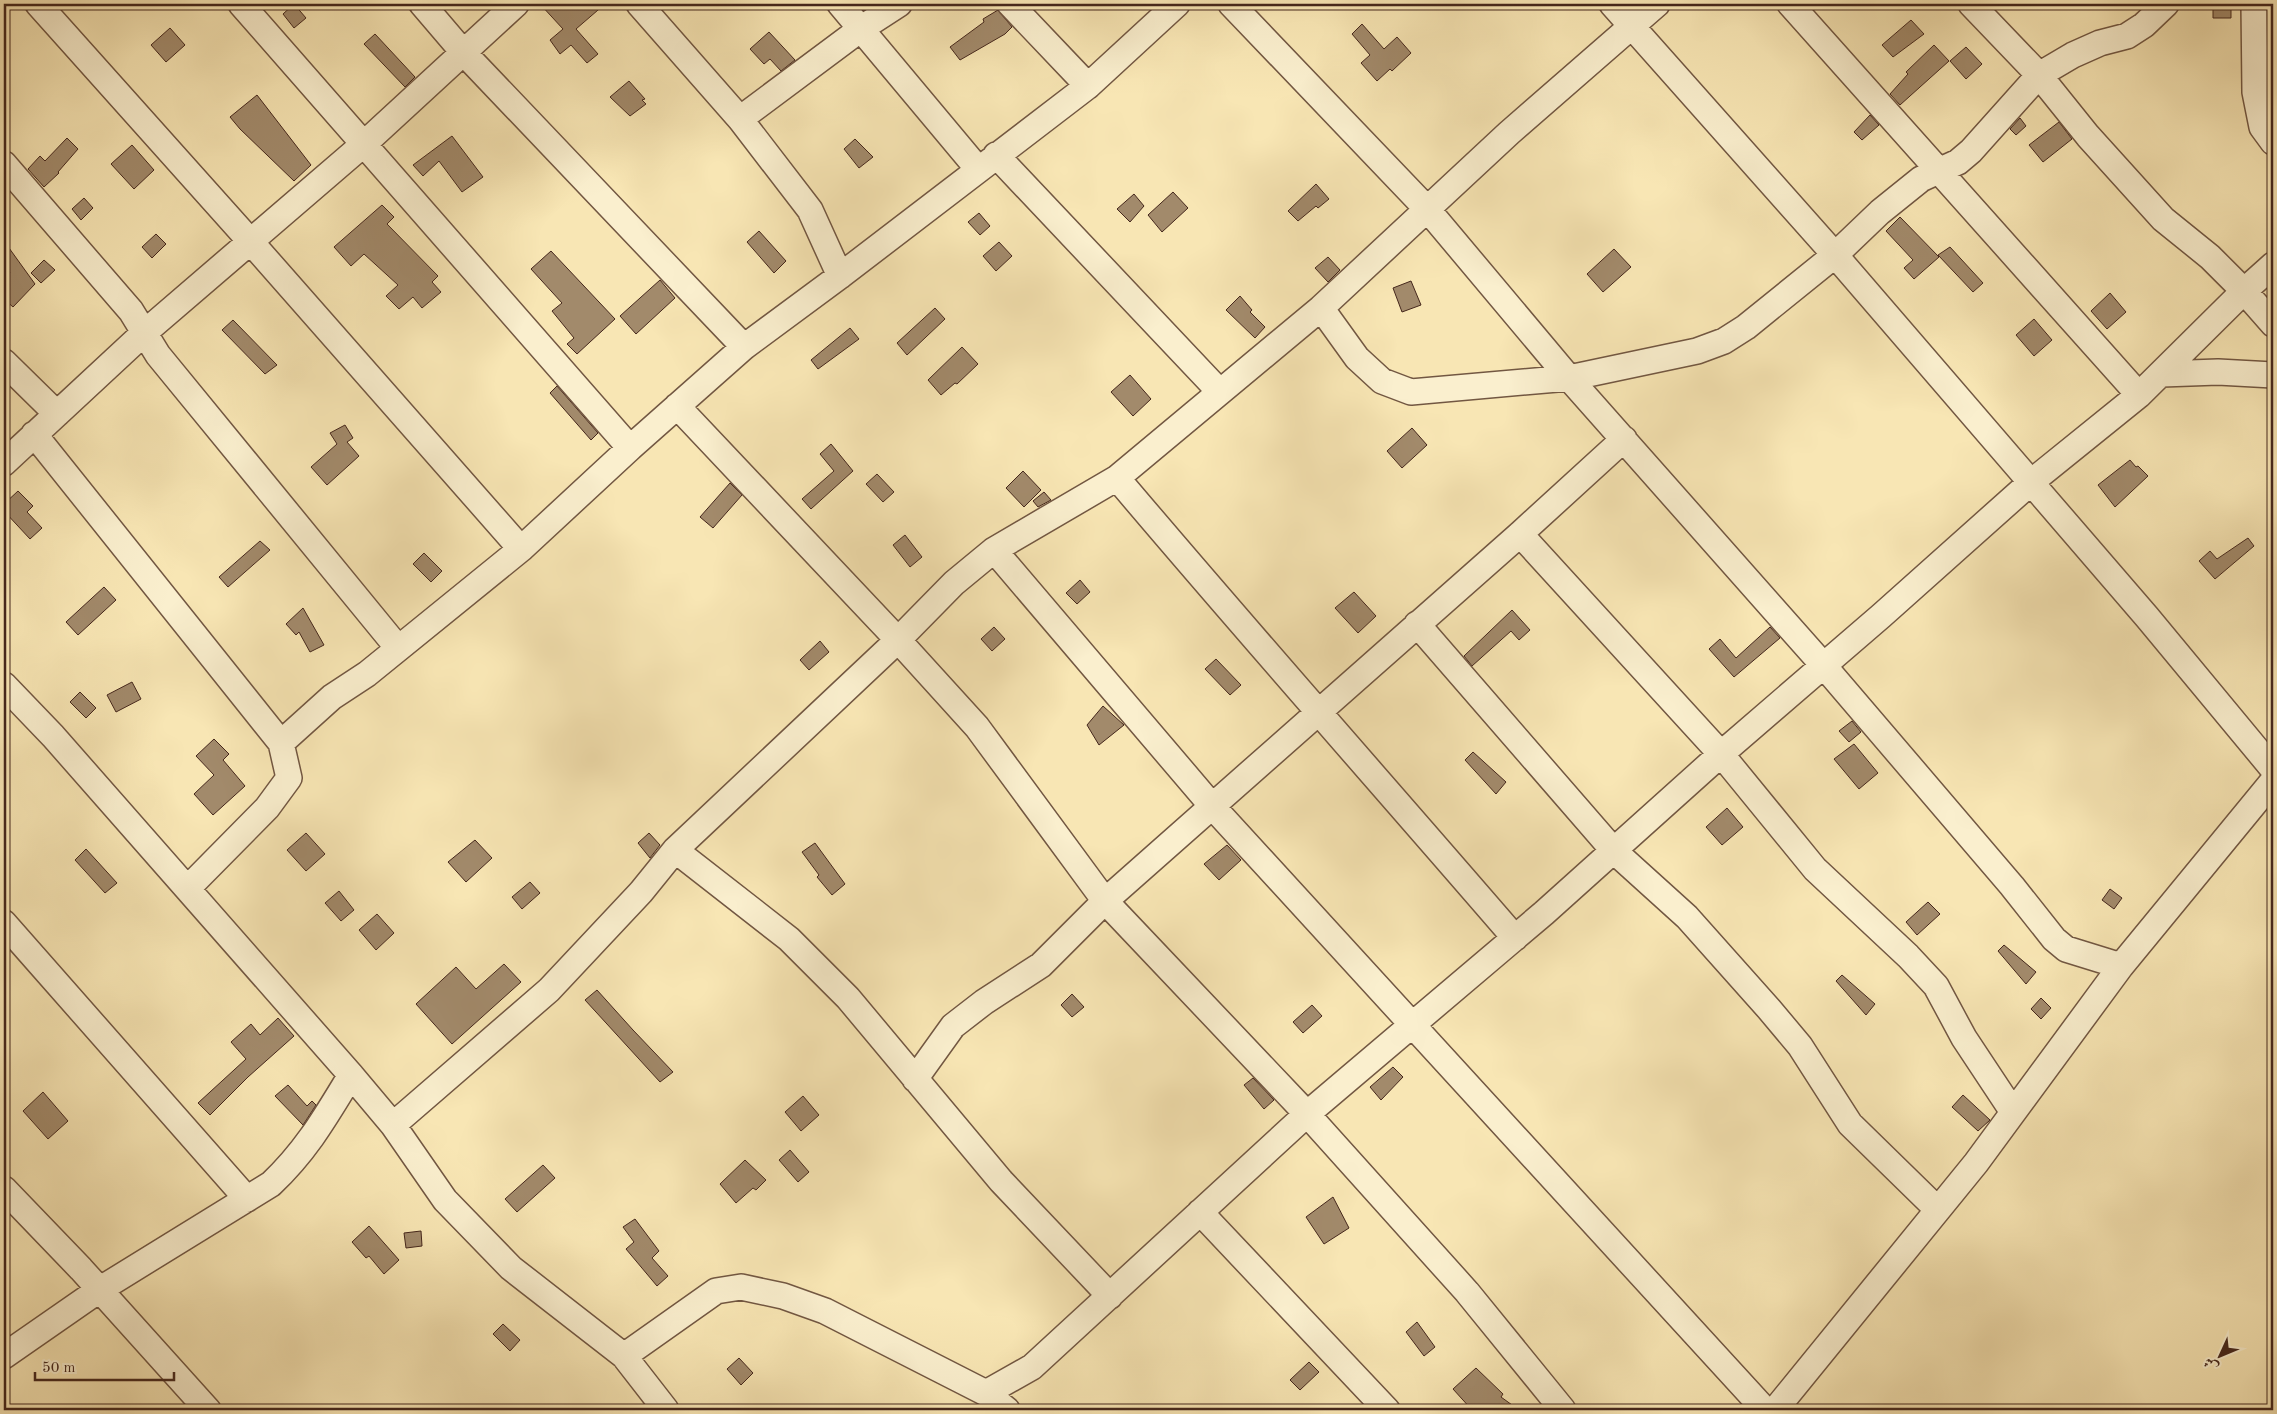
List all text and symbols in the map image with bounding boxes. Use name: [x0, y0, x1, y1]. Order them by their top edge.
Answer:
north arrow: [2194, 1332, 2244, 1382]
scale bar: [35, 1349, 174, 1381]
text: ش: [2201, 1354, 2221, 1374]
text: 50 m: [42, 1361, 76, 1376]

